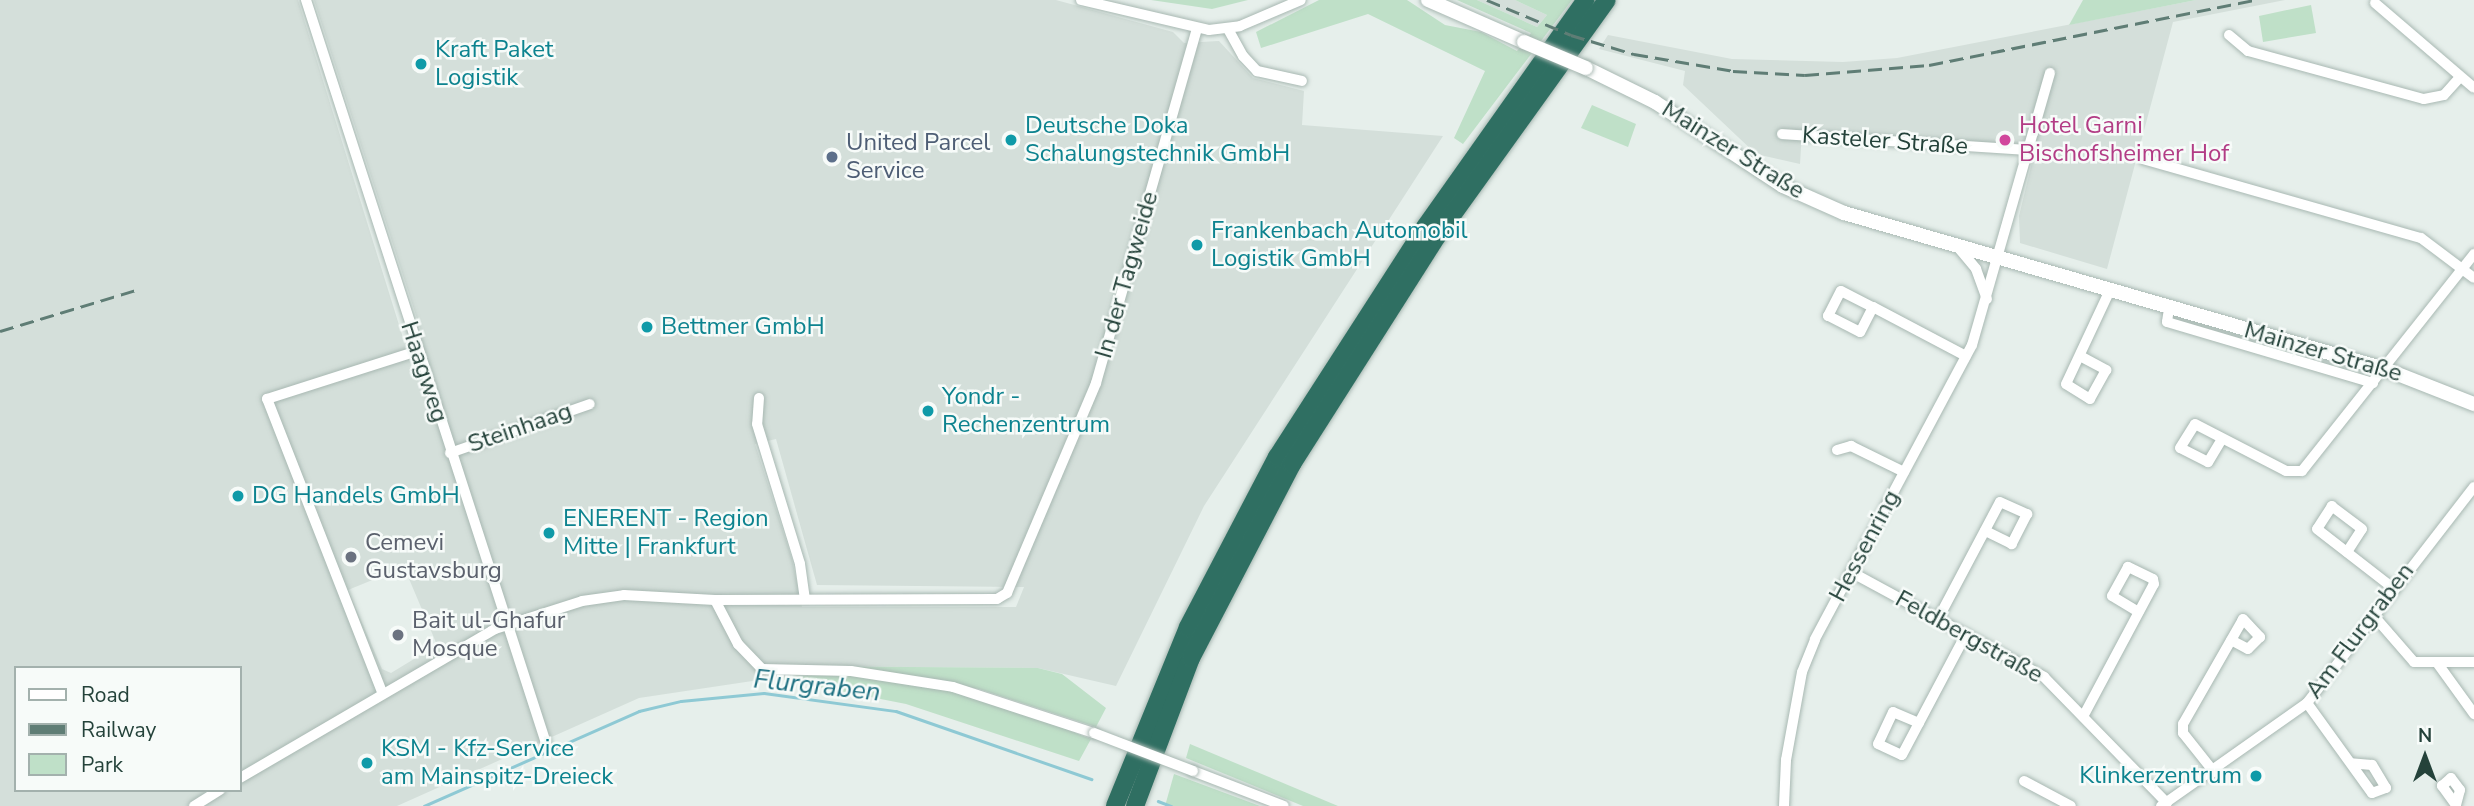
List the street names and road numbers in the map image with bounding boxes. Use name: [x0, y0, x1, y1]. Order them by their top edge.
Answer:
street label: Mainzer Straße: [1656, 95, 1810, 205]
street label: Kasteler Straße: [1801, 121, 1969, 161]
street label: In der Tagweide: [1089, 188, 1165, 362]
street label: Mainzer Straße: [2241, 316, 2405, 388]
street label: Haagweg: [394, 318, 454, 426]
street label: Steinhaag: [464, 397, 576, 459]
street label: Hessenring: [1824, 485, 1906, 607]
street label: Am Flurgraben: [2300, 558, 2420, 704]
street label: Feldbergstraße: [1890, 585, 2048, 689]

